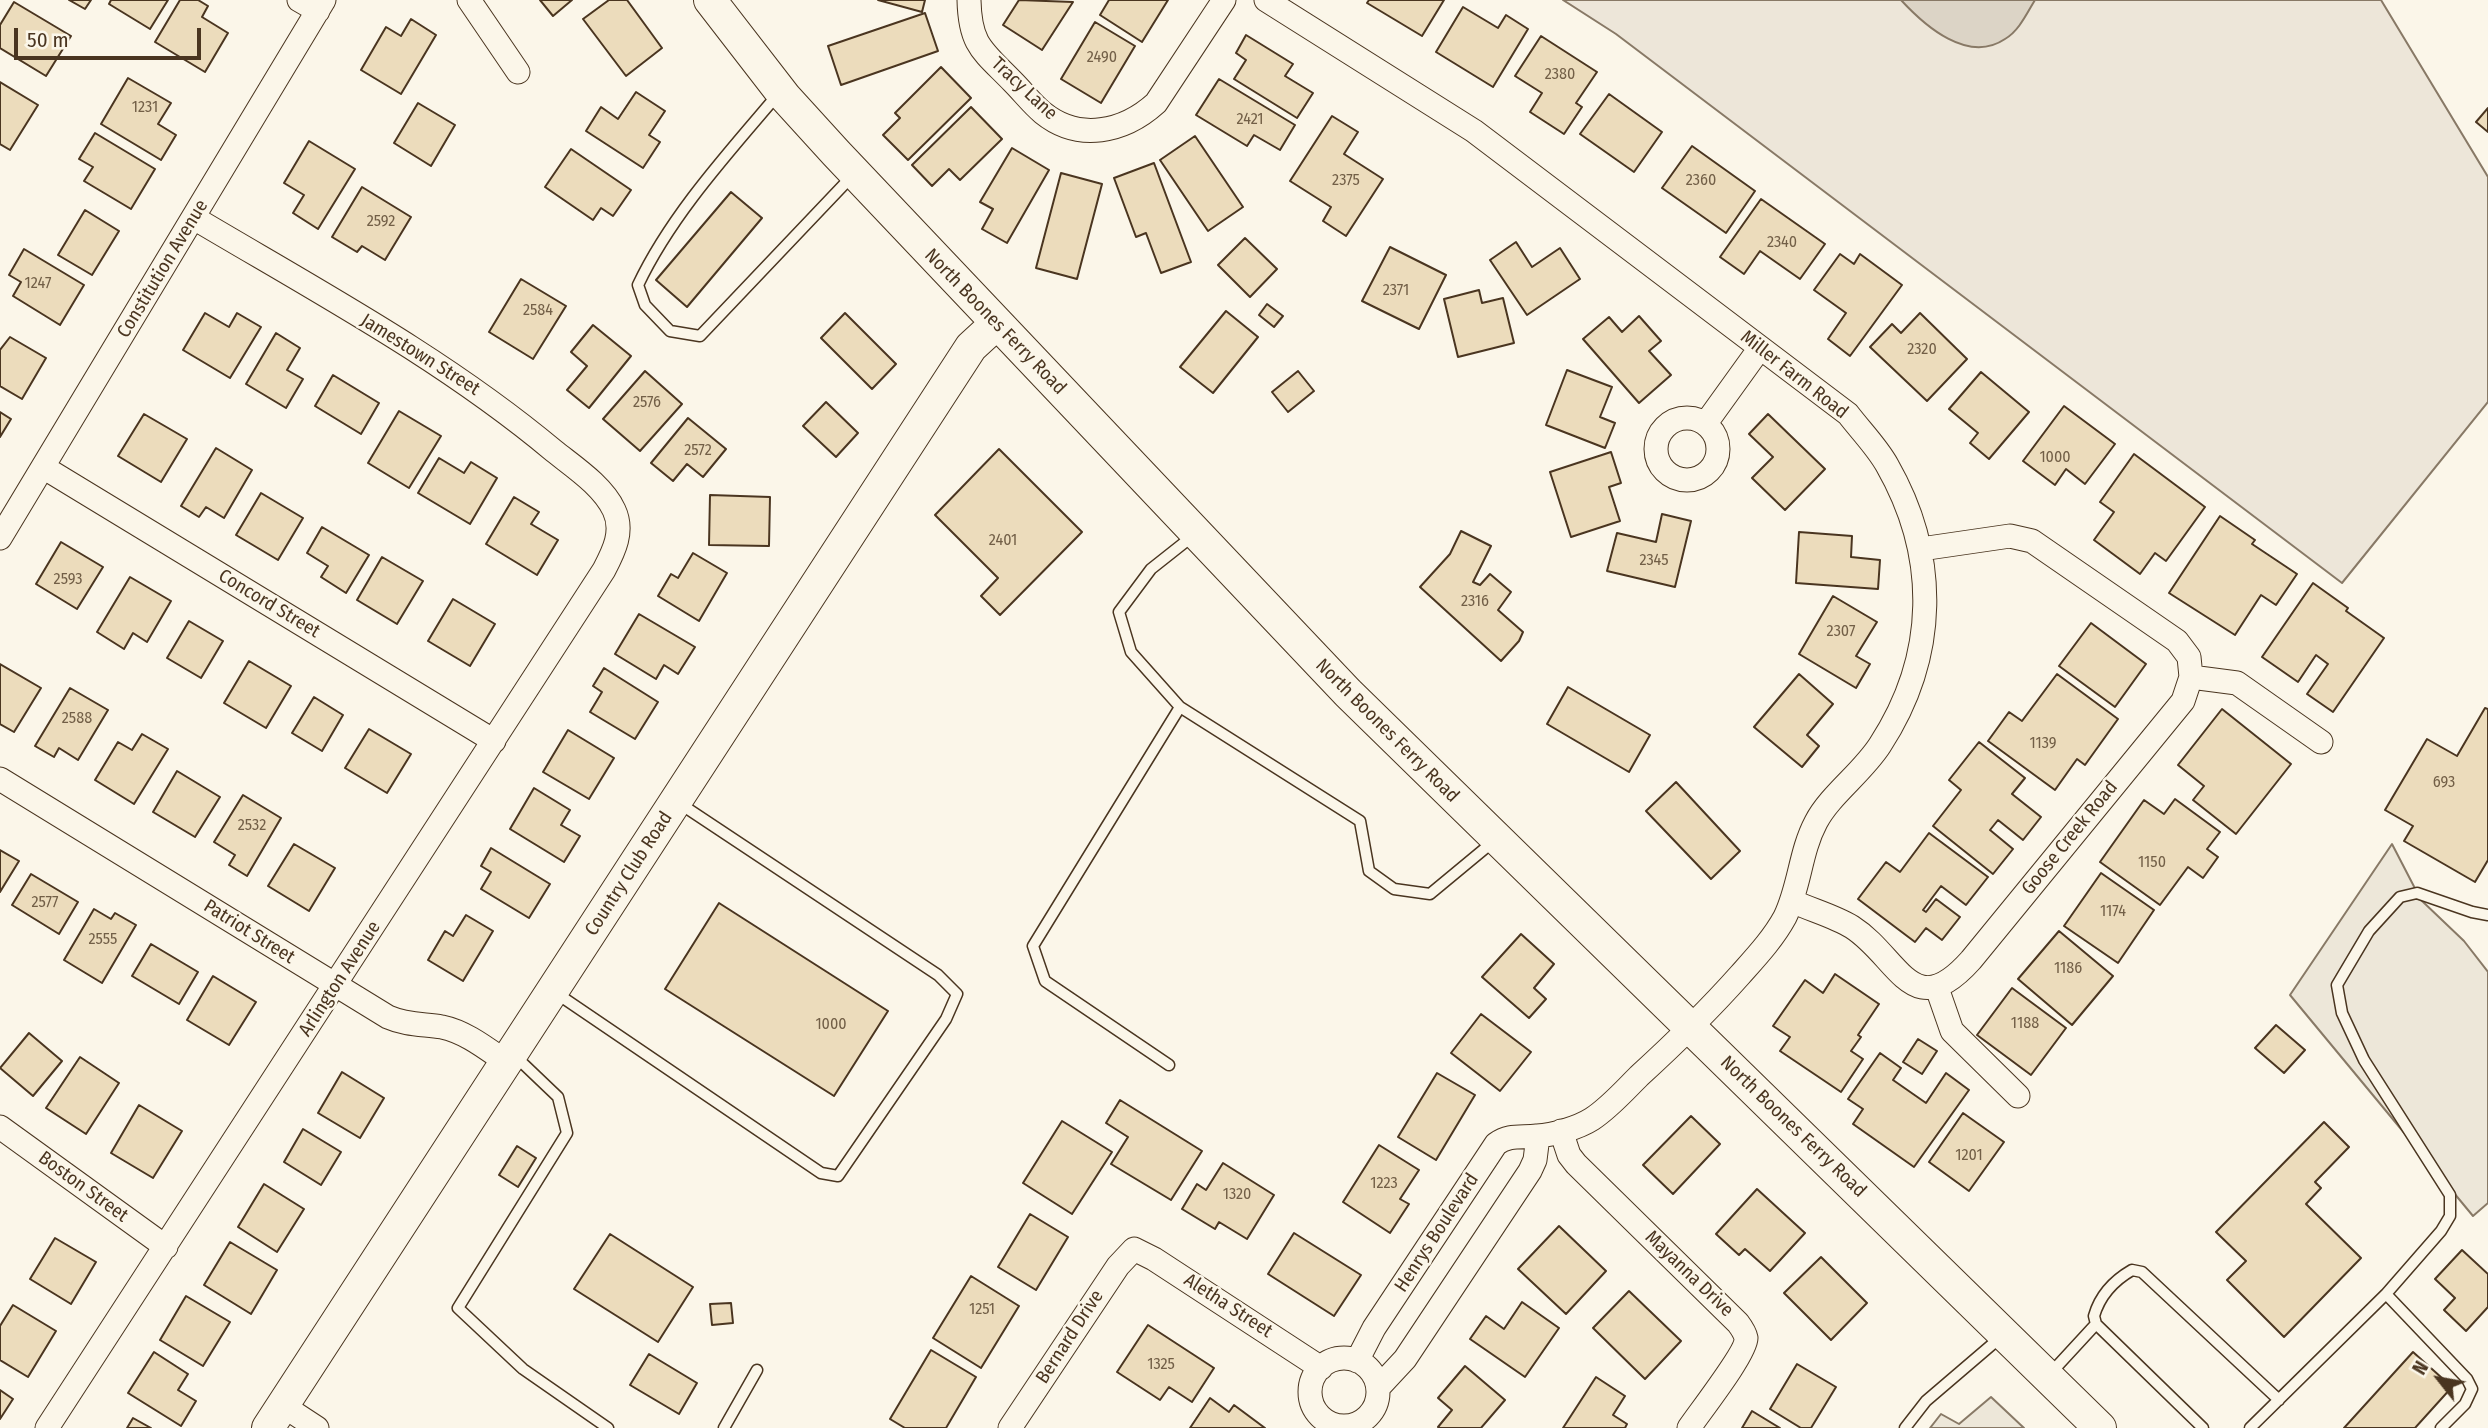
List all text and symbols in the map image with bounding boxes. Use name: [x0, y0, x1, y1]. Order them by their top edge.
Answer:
scale bar: [18, 14, 205, 58]
text: 50 m: [27, 27, 69, 53]
house number: 2490: [1087, 48, 1117, 68]
street label: Tracy Lane: [986, 53, 1062, 125]
house number: 2380: [1545, 65, 1575, 85]
house number: 1231: [132, 98, 158, 118]
house number: 2421: [1236, 110, 1264, 130]
house number: 2375: [1332, 171, 1360, 191]
house number: 2360: [1686, 171, 1716, 191]
street label: Constitution Avenue: [113, 196, 213, 342]
house number: 2592: [367, 212, 395, 232]
house number: 2340: [1767, 233, 1797, 253]
street label: North Boones Ferry Road: [919, 244, 1071, 400]
house number: 1247: [25, 274, 51, 294]
house number: 2371: [1383, 281, 1409, 301]
house number: 2584: [523, 301, 553, 321]
street label: Jamestown Street: [356, 309, 484, 401]
street label: Miller Farm Road: [1736, 326, 1852, 424]
house number: 2320: [1907, 340, 1937, 360]
house number: 2576: [633, 393, 661, 413]
house number: 2572: [684, 441, 712, 461]
house number: 1000: [2039, 448, 2071, 468]
house number: 2401: [989, 531, 1017, 551]
house number: 2345: [1639, 551, 1669, 571]
street label: Concord Street: [214, 565, 324, 643]
house number: 2593: [54, 570, 82, 590]
house number: 2316: [1461, 592, 1489, 612]
house number: 2307: [1827, 622, 1855, 642]
street label: North Boones Ferry Road: [1310, 654, 1464, 808]
house number: 2588: [62, 709, 92, 729]
house number: 1139: [2029, 734, 2057, 754]
house number: 693: [2433, 773, 2455, 793]
street label: Goose Creek Road: [2017, 777, 2123, 899]
street label: Country Club Road: [580, 808, 678, 940]
house number: 2532: [238, 816, 266, 836]
house number: 1150: [2138, 853, 2166, 873]
house number: 2577: [31, 893, 59, 913]
street label: Patriot Street: [199, 895, 299, 969]
house number: 1174: [2100, 902, 2126, 922]
street label: Arlington Avenue: [294, 917, 386, 1041]
house number: 2555: [89, 930, 117, 950]
house number: 1186: [2054, 959, 2082, 979]
house number: 1188: [2011, 1014, 2039, 1034]
house number: 1000: [815, 1015, 847, 1035]
street label: North Boones Ferry Road: [1715, 1051, 1871, 1203]
house number: 1201: [1955, 1146, 1983, 1166]
street label: Boston Street: [34, 1147, 132, 1227]
street label: Henrys Boulevard: [1390, 1169, 1484, 1297]
house number: 1223: [1370, 1174, 1398, 1194]
house number: 1320: [1223, 1185, 1251, 1205]
street label: Mayanna Drive: [1640, 1226, 1738, 1322]
street label: Aletha Street: [1179, 1269, 1277, 1343]
street label: Bernard Drive: [1031, 1286, 1109, 1388]
house number: 1251: [969, 1300, 995, 1320]
north arrow: [2404, 1344, 2474, 1414]
house number: 1325: [1147, 1355, 1175, 1375]
text: N: [2408, 1357, 2433, 1379]

